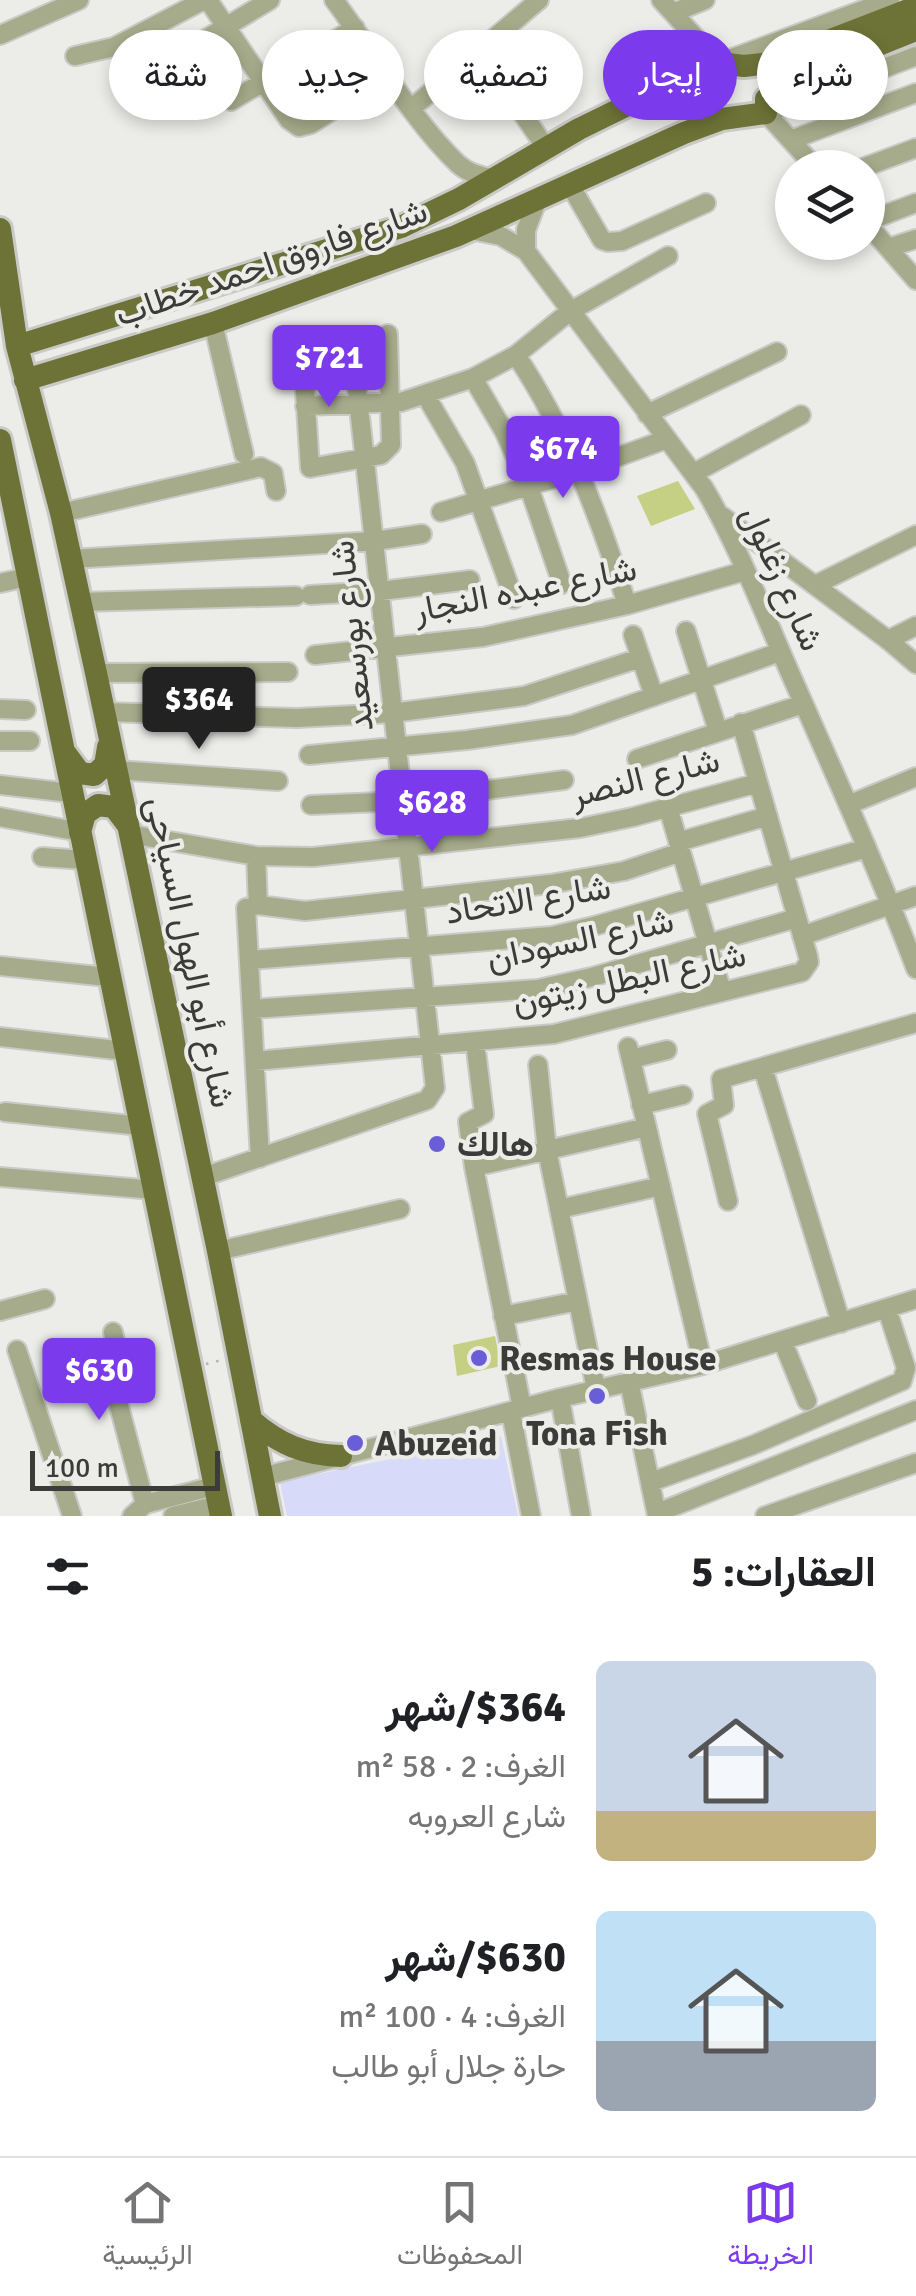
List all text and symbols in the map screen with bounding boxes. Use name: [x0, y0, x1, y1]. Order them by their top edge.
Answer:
chip: شقة: [109, 30, 242, 120]
chip: جديد: [262, 30, 404, 120]
chip: تصفية: [424, 30, 583, 120]
chip: إيجار: [603, 30, 737, 120]
chip: شراء: [757, 30, 888, 120]
map controls: [775, 150, 885, 260]
button: layers: [775, 150, 885, 260]
street label: شارع فاروق احمد خطاب: [110, 189, 433, 338]
pin: $721: [270, 325, 388, 410]
text: $721: [294, 338, 364, 377]
pin: $674: [504, 416, 622, 501]
text: $674: [528, 429, 598, 468]
street label: شارع زغلول: [730, 499, 834, 658]
street label: شارع بورسعيد: [320, 538, 385, 734]
street label: شارع عبده النجار: [409, 547, 641, 634]
pin: $364: [140, 667, 258, 752]
text: $364: [164, 680, 234, 719]
street label: شارع النصر: [565, 738, 724, 819]
pin: $628: [373, 770, 491, 855]
text: $628: [397, 783, 467, 822]
street label: شارع أبو الهول السياحى: [135, 793, 244, 1112]
street label: شارع الاتحاد: [442, 865, 614, 936]
street label: شارع السودان: [483, 899, 678, 982]
street label: شارع البطل زيتون: [508, 933, 750, 1026]
place label: هالك: [457, 1123, 534, 1166]
marker: هالك: [426, 1133, 448, 1155]
place label: Resmas House: [499, 1337, 717, 1380]
pin: $630: [40, 1338, 158, 1423]
marker: Resmas House: [468, 1347, 490, 1369]
text: $630: [64, 1351, 134, 1390]
marker: Tona Fish: [586, 1385, 608, 1407]
place label: Tona Fish: [526, 1412, 668, 1455]
place label: Abuzeid: [375, 1422, 497, 1465]
marker: Abuzeid: [344, 1432, 366, 1454]
scale bar: [30, 1446, 220, 1490]
text: 100 m: [45, 1451, 119, 1485]
text: العقارات: 5: [691, 1547, 876, 1598]
icon: filters: [40, 1549, 95, 1604]
text: $364/شهر: [385, 1682, 566, 1733]
icon: home: [676, 1701, 796, 1821]
text: الغرف: 2 · 58 m²: [356, 1747, 566, 1786]
text: شارع العروبه: [408, 1797, 566, 1836]
text: $630/شهر: [385, 1932, 566, 1983]
icon: home: [676, 1951, 796, 2071]
text: الغرف: 4 · 100 m²: [339, 1997, 566, 2036]
text: حارة جلال أبو طالب: [331, 2047, 566, 2086]
tab: الرئيسية: [102, 2175, 193, 2279]
tab: المحفوظات: [397, 2175, 523, 2279]
tab: الخريطة: [727, 2175, 814, 2279]

